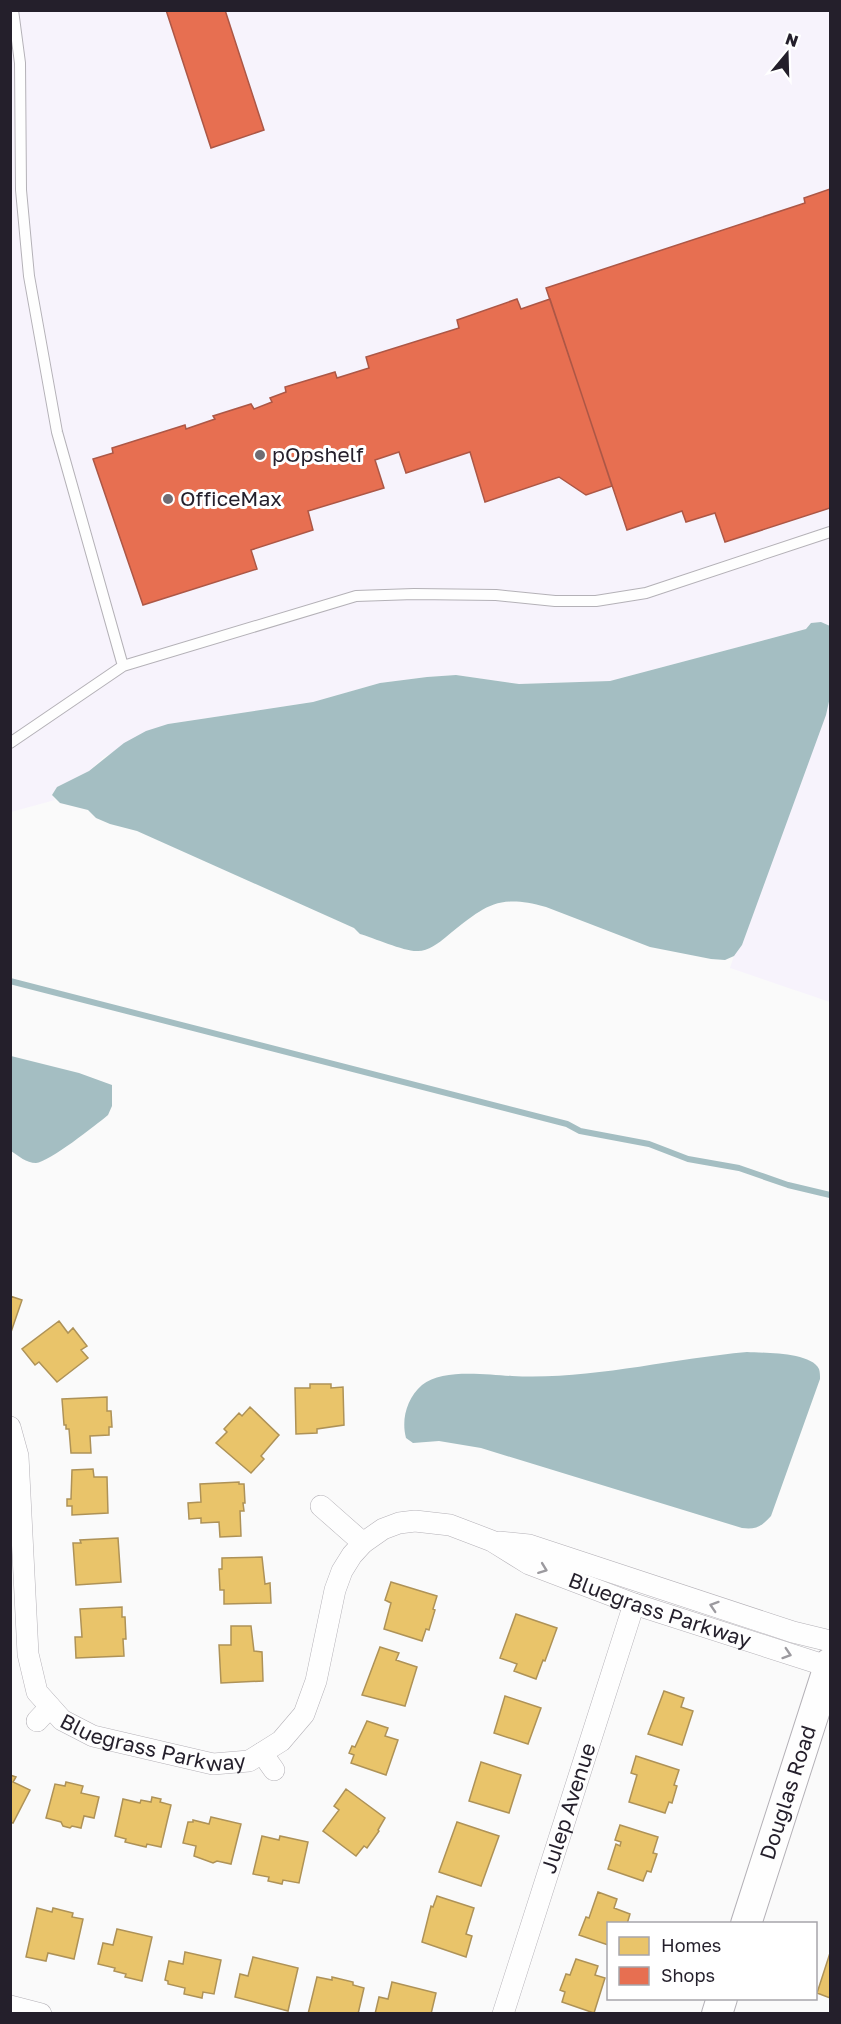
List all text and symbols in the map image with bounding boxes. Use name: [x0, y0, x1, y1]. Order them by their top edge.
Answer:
north arrow: [757, 24, 817, 84]
text: N: [783, 28, 801, 51]
place label: pOpshelf: [272, 441, 364, 467]
marker: pOpshelf: [253, 448, 267, 462]
place label: OfficeMax: [180, 485, 282, 511]
marker: OfficeMax: [161, 492, 175, 506]
one-way arrow: [537, 1562, 548, 1574]
street label: Bluegrass Parkway: [565, 1566, 755, 1653]
one-way arrow: [709, 1600, 720, 1613]
one-way arrow: [781, 1646, 792, 1659]
street label: Bluegrass Parkway: [56, 1707, 247, 1777]
street label: Douglas Road: [754, 1722, 821, 1863]
street label: Julep Avenue: [535, 1739, 601, 1876]
legend: [607, 1922, 817, 2000]
text: Homes: [661, 1934, 721, 1956]
text: Shops: [661, 1964, 715, 1986]

